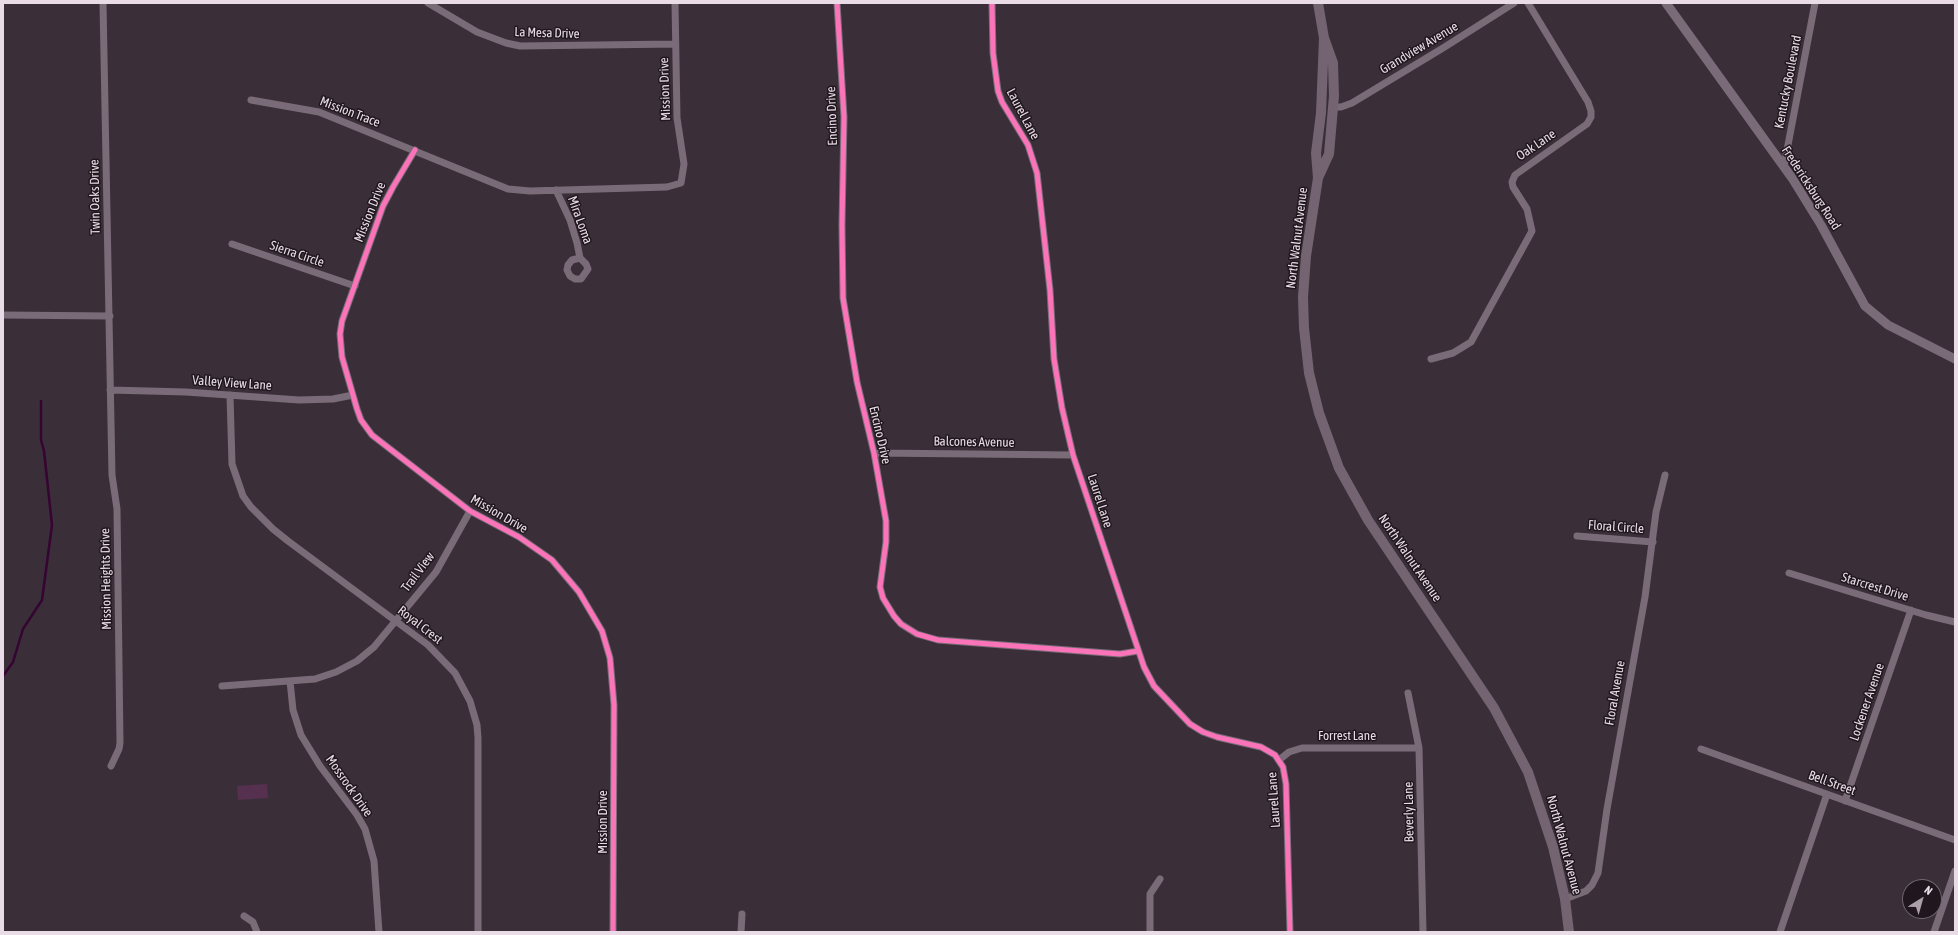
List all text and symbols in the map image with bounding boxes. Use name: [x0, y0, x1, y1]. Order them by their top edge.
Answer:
street label: Grandview Avenue: [1377, 18, 1461, 78]
street label: La Mesa Drive: [514, 24, 580, 42]
street label: Kentucky Boulevard: [1771, 34, 1805, 130]
street label: Mission Drive: [656, 57, 674, 121]
street label: Encino Drive: [823, 86, 841, 146]
street label: Laurel Lane: [1003, 86, 1043, 142]
street label: Mission Trace: [318, 93, 382, 131]
street label: Oak Lane: [1513, 126, 1559, 164]
street label: Fredericksburg Road: [1778, 143, 1844, 233]
street label: Twin Oaks Drive: [87, 159, 103, 235]
street label: Mission Drive: [351, 180, 389, 244]
street label: North Walnut Avenue: [1283, 186, 1311, 290]
street label: Mira Loma: [564, 194, 596, 246]
street label: Sierra Circle: [268, 237, 326, 271]
street label: Valley View Lane: [192, 372, 272, 394]
street label: Encino Drive: [866, 404, 894, 466]
street label: Balcones Avenue: [933, 433, 1015, 451]
street label: Laurel Lane: [1084, 472, 1116, 530]
street label: Mission Drive: [468, 491, 530, 537]
street label: North Walnut Avenue: [1375, 511, 1445, 605]
street label: Floral Circle: [1587, 517, 1645, 537]
street label: Mission Heights Drive: [97, 528, 115, 630]
street label: Trail View: [398, 549, 438, 595]
street label: Starcrest Drive: [1840, 569, 1910, 605]
street label: Royal Crest: [394, 603, 446, 647]
street label: Floral Avenue: [1602, 659, 1628, 727]
street label: Lockener Avenue: [1846, 661, 1888, 743]
street label: Forrest Lane: [1318, 728, 1376, 744]
street label: Mossrock Drive: [322, 752, 376, 820]
street label: Bell Street: [1806, 767, 1858, 799]
street label: Laurel Lane: [1264, 772, 1284, 828]
street label: Beverly Lane: [1401, 782, 1417, 842]
street label: Mission Drive: [595, 790, 611, 854]
street label: North Walnut Avenue: [1543, 794, 1585, 896]
north arrow: [1902, 879, 1942, 919]
text: N: [1922, 883, 1935, 897]

